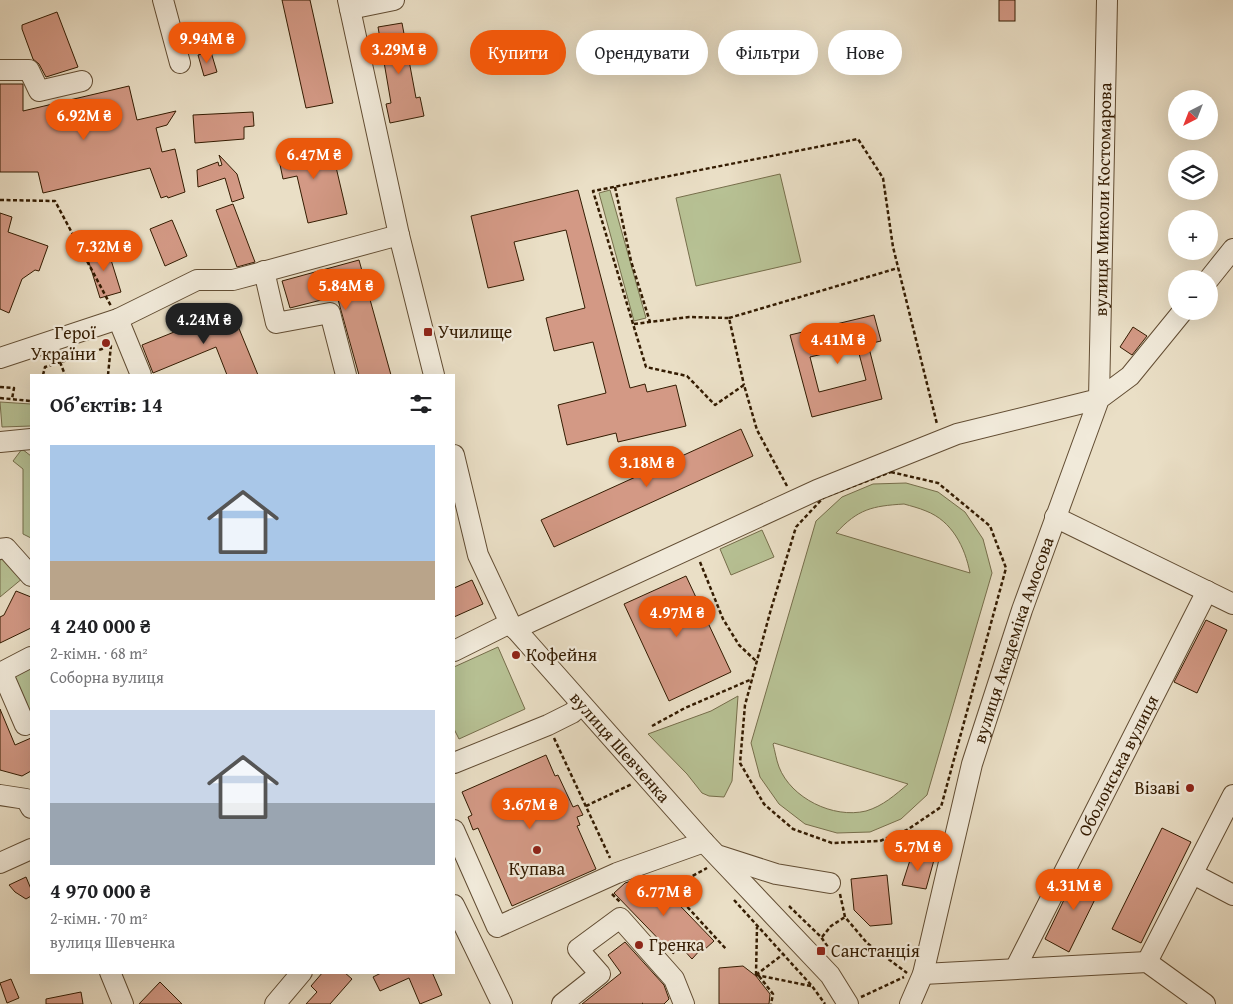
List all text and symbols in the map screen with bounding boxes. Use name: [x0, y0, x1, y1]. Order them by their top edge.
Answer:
pin: 9.94M ₴: [161, 22, 253, 64]
text: 9.94M ₴: [180, 26, 234, 50]
chip: Купити: [470, 30, 566, 75]
chip: Орендувати: [576, 30, 708, 75]
chip: Фільтри: [718, 30, 818, 75]
chip: Нове: [828, 30, 902, 75]
pin: 3.29M ₴: [353, 32, 445, 75]
text: 3.29M ₴: [372, 37, 426, 61]
street label: вулиця Миколи Костомарова: [1087, 82, 1118, 317]
north arrow: [1168, 90, 1218, 140]
map controls: [1168, 90, 1218, 320]
pin: 6.92M ₴: [38, 98, 130, 141]
text: 6.92M ₴: [57, 103, 111, 127]
pin: 6.47M ₴: [268, 138, 360, 180]
text: 6.47M ₴: [287, 142, 341, 166]
button: layers: [1168, 150, 1218, 200]
button: +: [1168, 210, 1218, 260]
pin: 7.32M ₴: [58, 230, 150, 272]
text: 7.32M ₴: [77, 234, 131, 258]
pin: 5.84M ₴: [300, 268, 392, 311]
button: −: [1168, 270, 1218, 320]
text: 5.84M ₴: [319, 273, 373, 297]
pin: 4.24M ₴: [158, 302, 250, 345]
text: 4.24M ₴: [177, 307, 231, 331]
place label: Училище: [438, 318, 512, 345]
place label: Герої України: [31, 319, 97, 367]
pin: 4.41M ₴: [792, 322, 884, 365]
marker: Училище: [422, 326, 434, 338]
text: 4.41M ₴: [811, 327, 865, 351]
marker: Герої України: [100, 337, 112, 349]
text: Об’єктів: 14: [50, 389, 163, 420]
icon: filters: [407, 390, 435, 418]
pin: 3.18M ₴: [601, 446, 693, 488]
text: 3.18M ₴: [620, 450, 674, 474]
icon: home: [198, 477, 288, 567]
street label: вулиця Академіка Амосова: [966, 532, 1061, 747]
pin: 4.97M ₴: [631, 596, 723, 638]
text: 4.97M ₴: [650, 600, 704, 624]
text: 4 240 000 ₴: [50, 610, 151, 641]
text: 2-кімн. · 68 m²: [50, 641, 148, 665]
place label: Кофейня: [526, 641, 597, 668]
marker: Кофейня: [510, 649, 522, 661]
text: Соборна вулиця: [50, 665, 164, 689]
street label: вулиця Шевченка: [564, 685, 678, 809]
street label: Оболонська вулиця: [1071, 690, 1165, 841]
icon: home: [198, 742, 288, 832]
place label: Візаві: [1135, 774, 1180, 801]
marker: Візаві: [1184, 782, 1196, 794]
pin: 3.67M ₴: [484, 788, 576, 830]
text: 3.67M ₴: [503, 792, 557, 816]
pin: 5.7M ₴: [877, 830, 959, 872]
text: 5.7M ₴: [895, 834, 941, 858]
marker: Купава: [531, 844, 543, 856]
place label: Купава: [509, 855, 566, 882]
pin: 4.31M ₴: [1028, 868, 1120, 911]
text: 4.31M ₴: [1047, 873, 1101, 897]
pin: 6.77M ₴: [618, 874, 710, 917]
text: 4 970 000 ₴: [50, 875, 151, 906]
text: 6.77M ₴: [637, 879, 691, 903]
text: 2-кімн. · 70 m²: [50, 906, 148, 930]
text: вулиця Шевченка: [50, 930, 175, 954]
place label: Гренка: [649, 931, 705, 958]
place label: Санстанція: [831, 937, 920, 964]
marker: Гренка: [633, 939, 645, 951]
marker: Санстанція: [815, 945, 827, 957]

